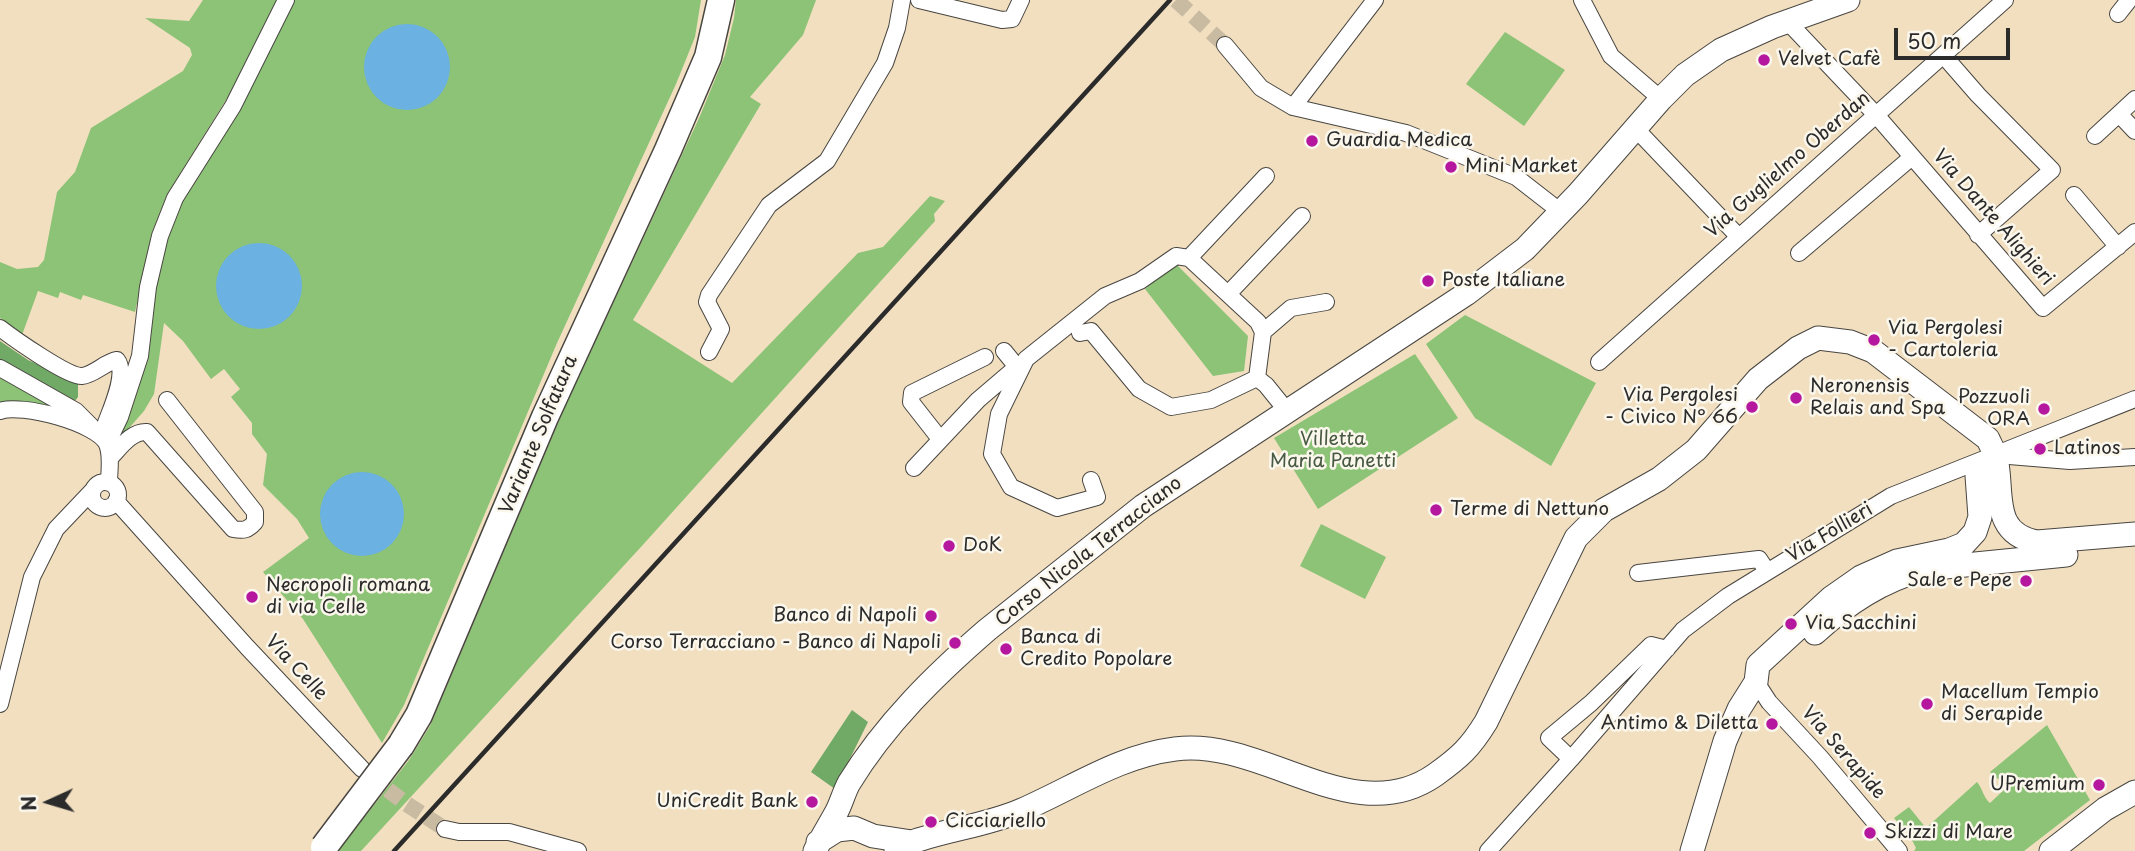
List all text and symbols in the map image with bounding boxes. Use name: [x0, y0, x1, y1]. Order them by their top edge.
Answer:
scale bar: [1897, 14, 2012, 58]
text: 50 m: [1907, 24, 1961, 56]
place label: Velvet Cafè: [1778, 49, 1881, 71]
marker: Velvet Cafè: [1756, 52, 1772, 68]
street label: Via Guglielmo Oberdan: [1701, 87, 1875, 243]
place label: Guardia Medica: [1326, 130, 1472, 152]
marker: Guardia Medica: [1304, 133, 1320, 149]
street label: Via Dante Alighieri: [1928, 145, 2058, 291]
place label: Mini Market: [1465, 156, 1578, 178]
marker: Mini Market: [1443, 159, 1459, 175]
place label: Poste Italiane: [1442, 270, 1565, 292]
marker: Poste Italiane: [1420, 273, 1436, 289]
place label: Via Pergolesi - Cartoleria: [1888, 318, 2003, 362]
marker: Via Pergolesi - Cartoleria: [1866, 332, 1882, 348]
street label: Variante Solfatara: [495, 352, 583, 518]
place label: Neronensis Relais and Spa: [1810, 376, 1945, 420]
place label: Via Pergolesi - Civico N° 66: [1605, 385, 1738, 429]
place label: Pozzuoli ORA: [1958, 387, 2030, 431]
marker: Neronensis Relais and Spa: [1788, 390, 1804, 406]
marker: Via Pergolesi - Civico N° 66: [1744, 399, 1760, 415]
marker: Pozzuoli ORA: [2036, 401, 2052, 417]
park label: Villetta Maria Panetti: [1270, 429, 1396, 473]
place label: Latinos: [2054, 438, 2120, 460]
marker: Latinos: [2032, 441, 2048, 457]
street label: Corso Nicola Terracciano: [991, 472, 1187, 632]
street label: Via Follieri: [1783, 498, 1877, 568]
place label: Terme di Nettuno: [1450, 499, 1609, 521]
marker: Terme di Nettuno: [1428, 502, 1444, 518]
place label: DoK: [963, 535, 1002, 557]
marker: DoK: [941, 538, 957, 554]
place label: Sale e Pepe: [1907, 570, 2012, 592]
marker: Sale e Pepe: [2018, 573, 2034, 589]
place label: Necropoli romana di via Celle: [266, 575, 430, 619]
marker: Necropoli romana di via Celle: [244, 589, 260, 605]
place label: Banco di Napoli: [773, 605, 917, 627]
marker: Banco di Napoli: [923, 608, 939, 624]
place label: Via Sacchini: [1805, 613, 1917, 635]
marker: Via Sacchini: [1783, 616, 1799, 632]
place label: Banca di Credito Popolare: [1020, 627, 1172, 671]
street label: Via Celle: [260, 631, 332, 705]
place label: Corso Terracciano - Banco di Napoli: [610, 632, 941, 654]
marker: Corso Terracciano - Banco di Napoli: [947, 635, 963, 651]
marker: Banca di Credito Popolare: [998, 641, 1014, 657]
place label: Macellum Tempio di Serapide: [1941, 682, 2099, 726]
marker: Macellum Tempio di Serapide: [1919, 696, 1935, 712]
street label: Via Serapide: [1796, 702, 1890, 804]
place label: Antimo & Diletta: [1601, 713, 1758, 735]
marker: Antimo & Diletta: [1764, 716, 1780, 732]
north arrow: [14, 767, 84, 837]
place label: UPremium: [1990, 774, 2085, 796]
marker: UPremium: [2091, 777, 2107, 793]
place label: UniCredit Bank: [656, 791, 798, 813]
marker: UniCredit Bank: [804, 794, 820, 810]
text: N: [14, 795, 43, 812]
place label: Cicciariello: [945, 811, 1046, 833]
marker: Cicciariello: [923, 814, 939, 830]
place label: Skizzi di Mare: [1884, 822, 2013, 844]
marker: Skizzi di Mare: [1862, 825, 1878, 841]

